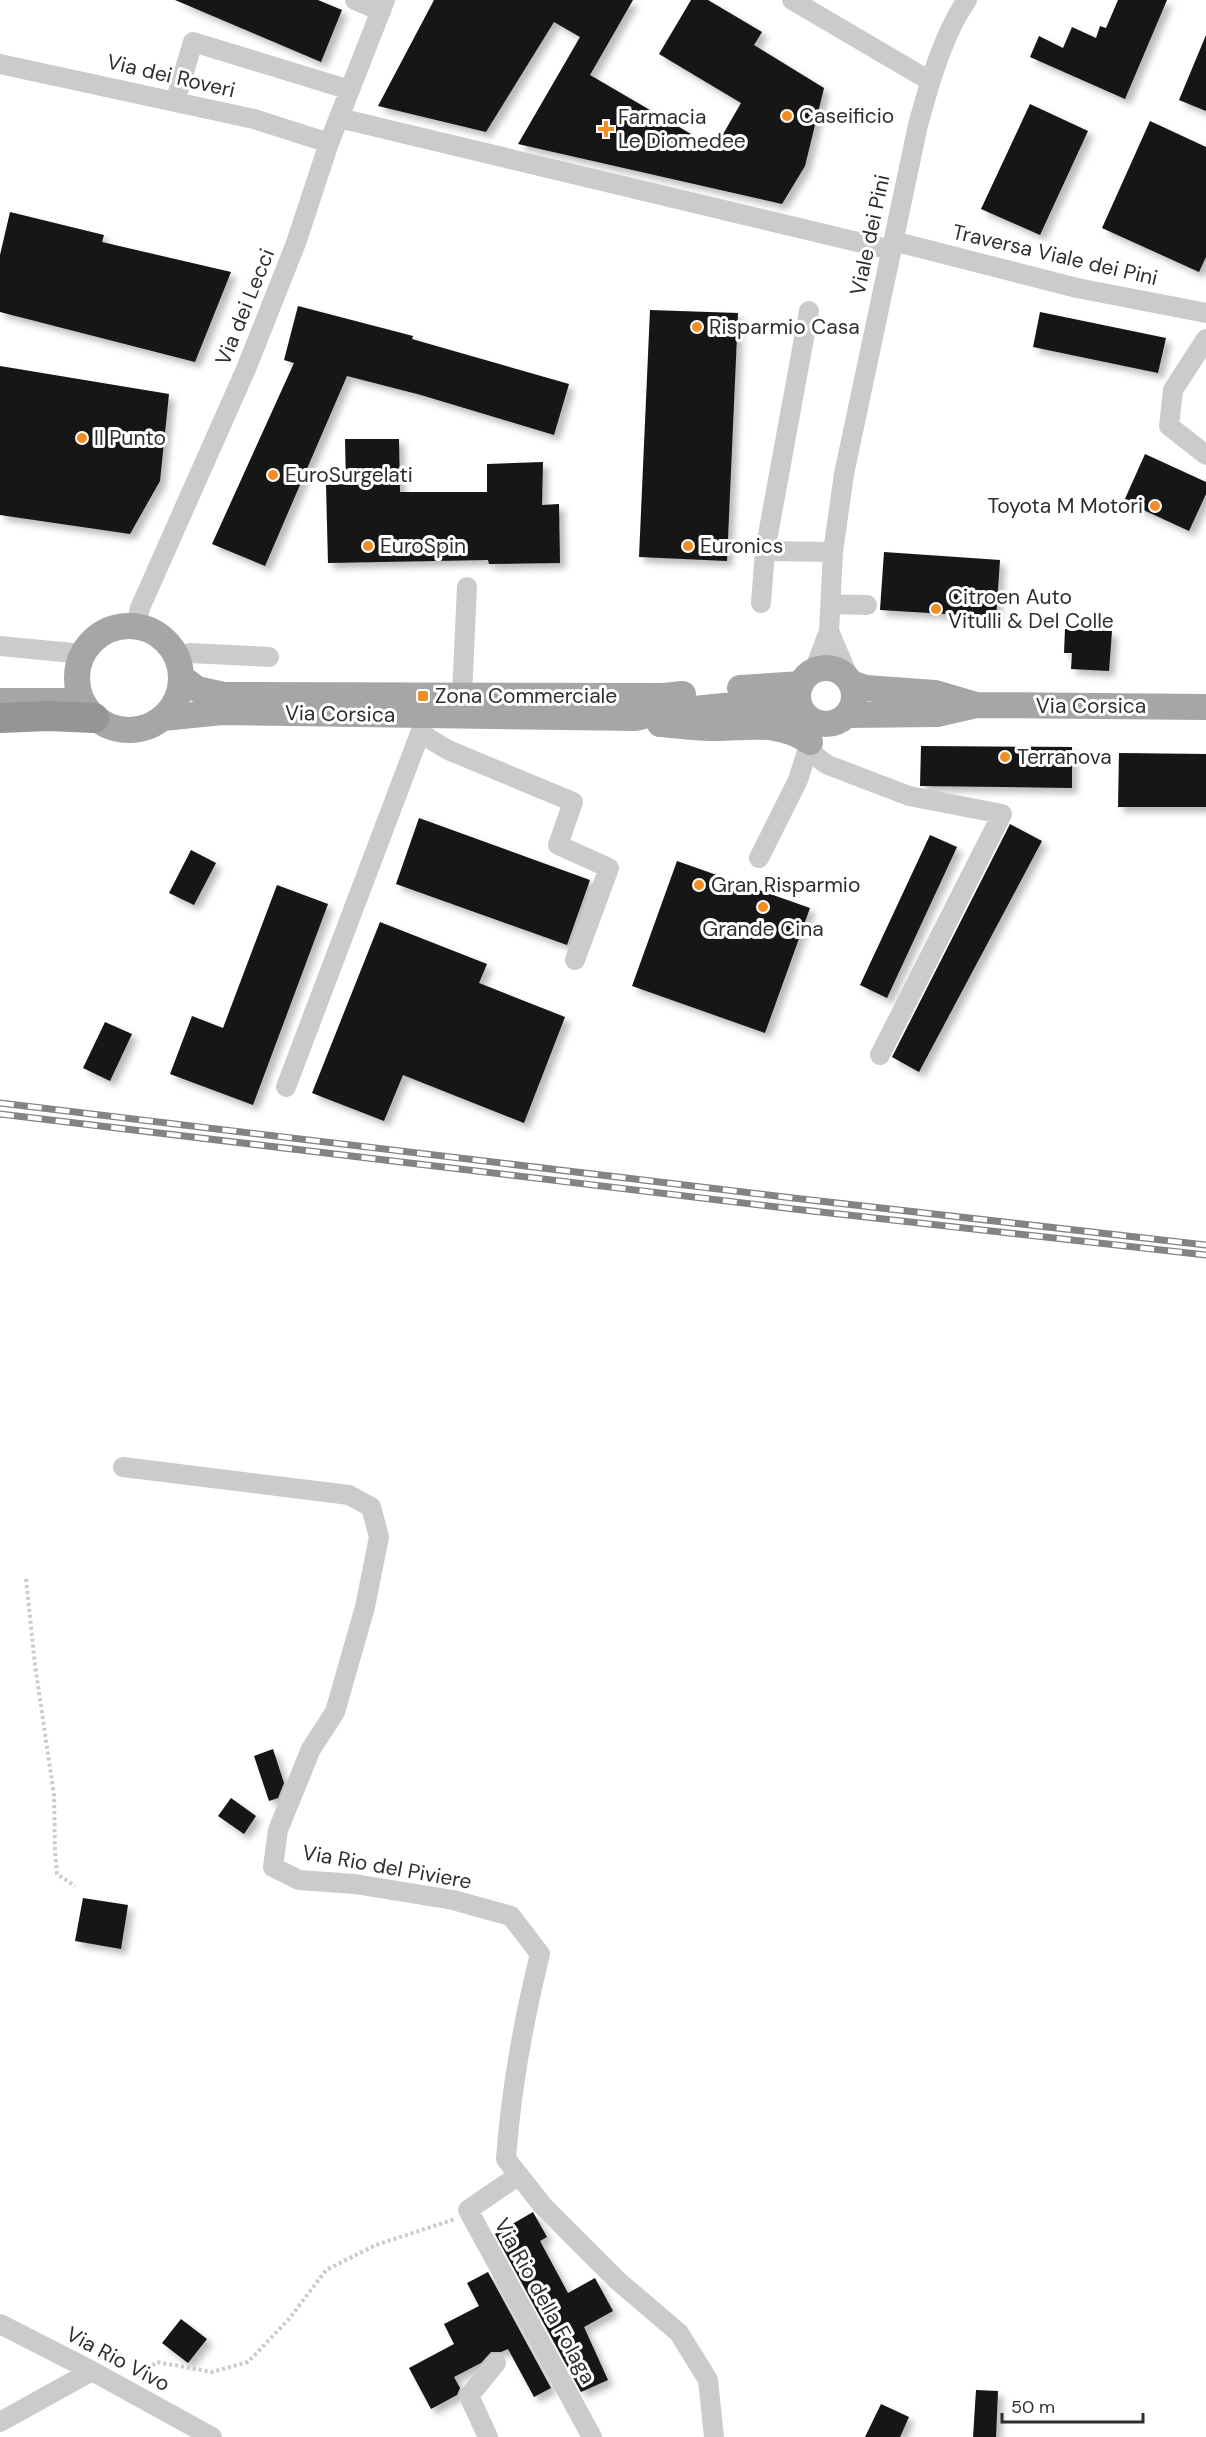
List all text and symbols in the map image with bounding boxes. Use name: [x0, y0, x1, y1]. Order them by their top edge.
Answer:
street label: Via dei Roveri: [104, 48, 238, 104]
place label: Caseificio: [799, 102, 894, 130]
place label: Farmacia Le Diomedee: [618, 103, 746, 155]
marker: Caseificio: [780, 109, 794, 123]
marker: Farmacia Le Diomedee: [599, 122, 613, 136]
street label: Viale dei Pini: [844, 172, 896, 298]
street label: Traversa Viale dei Pini: [950, 218, 1160, 292]
street label: Via dei Lecci: [209, 245, 281, 369]
place label: Risparmio Casa: [709, 313, 860, 341]
marker: Risparmio Casa: [690, 320, 704, 334]
place label: Il Punto: [94, 424, 166, 452]
marker: Il Punto: [75, 431, 89, 445]
place label: EuroSurgelati: [285, 461, 413, 489]
marker: EuroSurgelati: [266, 468, 280, 482]
place label: Toyota M Motori: [987, 492, 1143, 520]
marker: Toyota M Motori: [1148, 499, 1162, 513]
place label: EuroSpin: [380, 532, 466, 560]
place label: Euronics: [700, 532, 783, 560]
marker: EuroSpin: [361, 539, 375, 553]
marker: Euronics: [681, 539, 695, 553]
place label: Citroen Auto Vitulli & Del Colle: [948, 583, 1114, 635]
marker: Citroen Auto Vitulli & Del Colle: [929, 602, 943, 616]
place label: Zona Commerciale: [435, 682, 617, 710]
marker: Zona Commerciale: [416, 689, 430, 703]
street label: Via Corsica: [1036, 692, 1146, 720]
street label: Via Corsica: [285, 699, 395, 729]
place label: Terranova: [1017, 743, 1112, 771]
marker: Terranova: [998, 750, 1012, 764]
place label: Gran Risparmio: [711, 871, 860, 899]
marker: Gran Risparmio: [692, 878, 706, 892]
marker: Grande Cina: [756, 900, 770, 914]
place label: Grande Cina: [702, 915, 824, 943]
street label: Via Rio del Piviere: [300, 1838, 474, 1896]
street label: Via Rio della Folaga: [488, 2213, 602, 2389]
street label: Via Rio Vivo: [61, 2320, 175, 2398]
scale bar: [1002, 2386, 1143, 2424]
text: 50 m: [1011, 2395, 1055, 2419]

